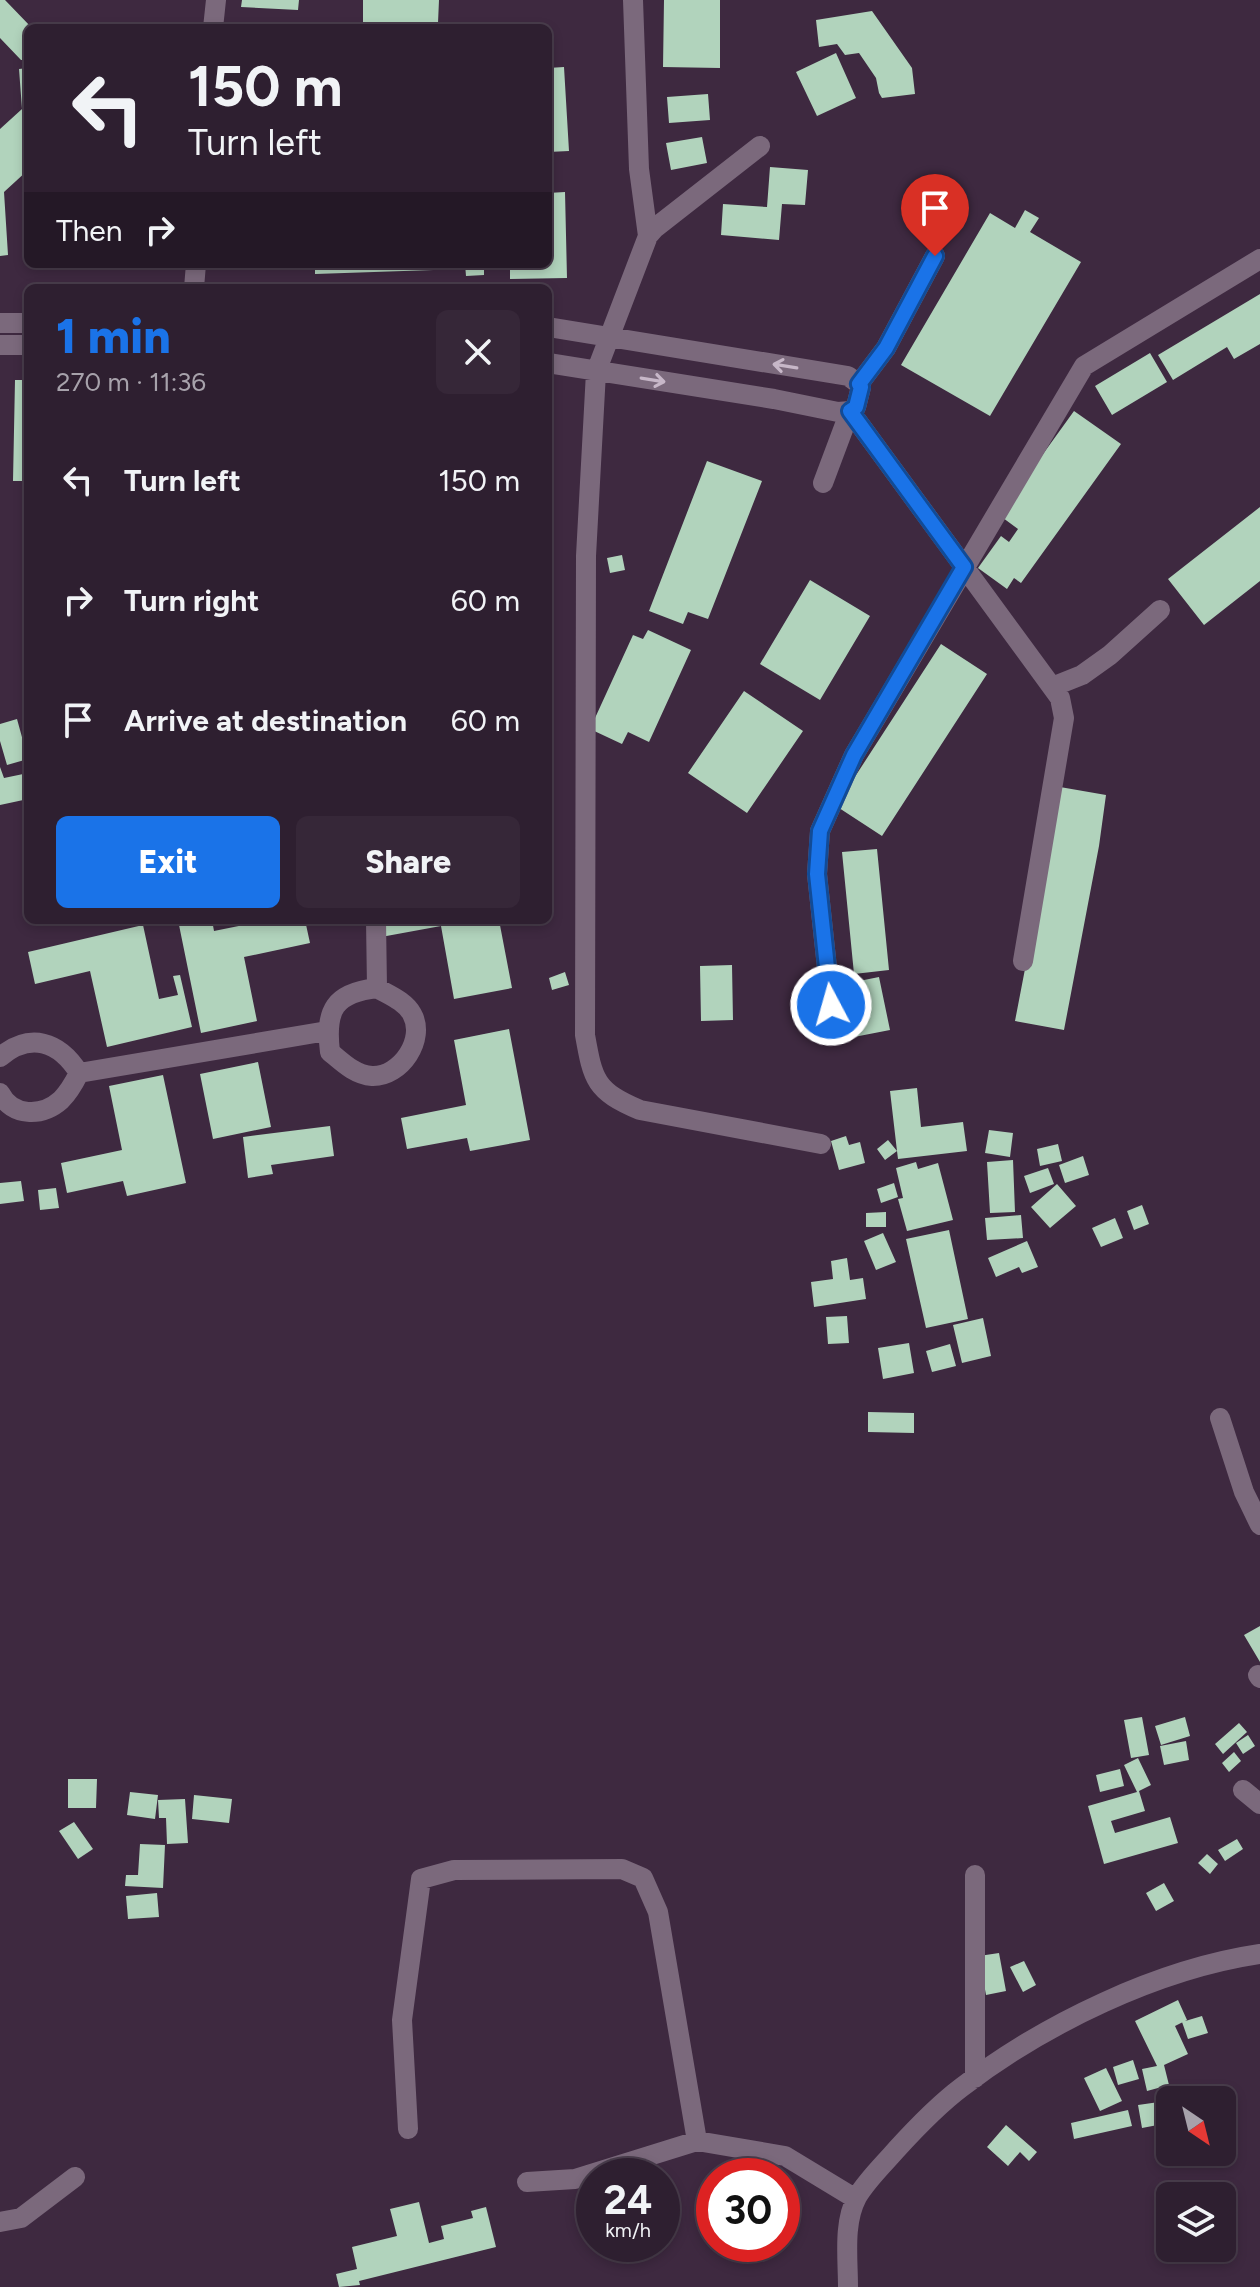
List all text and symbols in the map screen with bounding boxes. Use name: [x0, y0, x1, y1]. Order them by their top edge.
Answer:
text: 150 m: [188, 53, 343, 120]
icon: left: [56, 56, 160, 160]
text: Turn left: [188, 121, 322, 164]
pin: [901, 174, 969, 256]
icon: arrive: [913, 186, 957, 230]
icon: right: [138, 208, 182, 252]
text: Then: [56, 212, 122, 249]
text: 1 min: [56, 307, 171, 365]
button: close: [436, 310, 520, 394]
one-way arrow: [773, 357, 798, 372]
text: 270 m · 11:36: [56, 366, 206, 398]
one-way arrow: [639, 373, 665, 388]
icon: left: [56, 458, 100, 502]
text: Turn left: [124, 462, 241, 499]
text: 150 m: [438, 462, 520, 499]
icon: right: [56, 578, 100, 622]
text: Turn right: [124, 582, 259, 619]
text: 60 m: [451, 582, 520, 619]
icon: arrive: [56, 698, 100, 742]
text: Arrive at destination: [124, 702, 407, 739]
text: 60 m: [451, 702, 520, 739]
button: Exit: [56, 816, 280, 908]
button: Share: [296, 816, 520, 908]
position arrow: [789, 963, 873, 1047]
north arrow: [1156, 2086, 1236, 2166]
map controls: [1156, 2086, 1236, 2262]
speed limit sign: 30: [696, 2158, 800, 2262]
text: 24: [604, 2176, 652, 2224]
button: layers: [1156, 2182, 1236, 2262]
text: km/h: [605, 2218, 651, 2242]

